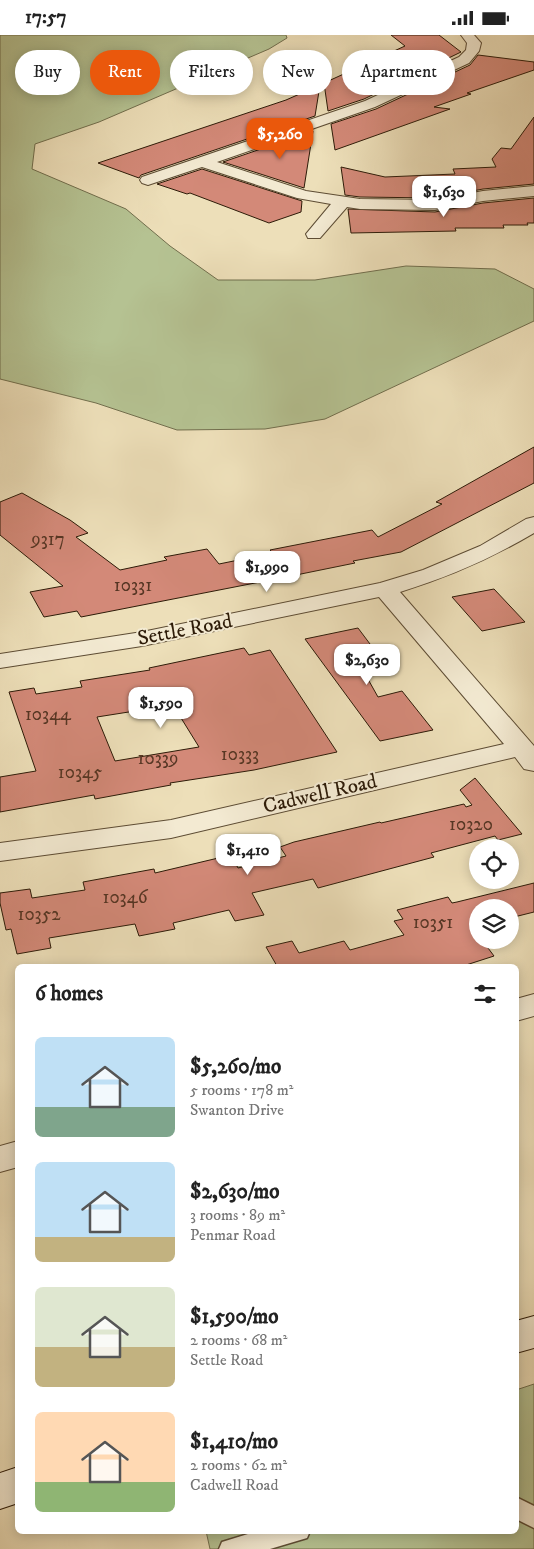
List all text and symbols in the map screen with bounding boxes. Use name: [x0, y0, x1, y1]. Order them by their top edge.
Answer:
text: 17:57: [25, 6, 66, 29]
chip: Buy: [15, 50, 80, 95]
chip: Rent: [90, 50, 160, 95]
chip: Filters: [170, 50, 253, 95]
chip: New: [263, 50, 332, 95]
chip: Apartment: [342, 50, 455, 95]
pin: $5,260: [239, 117, 321, 160]
text: $5,260: [257, 124, 303, 144]
pin: $1,630: [403, 175, 485, 218]
text: $1,630: [423, 182, 465, 202]
house number: 9317: [30, 528, 65, 551]
pin: $1,990: [226, 551, 308, 593]
text: $1,990: [245, 557, 289, 577]
house number: 10331: [114, 574, 152, 597]
street label: Settle Road: [135, 608, 235, 652]
pin: $2,630: [326, 643, 408, 686]
text: $2,630: [345, 650, 389, 670]
pin: $1,590: [120, 687, 202, 729]
text: $1,590: [139, 693, 183, 713]
house number: 10344: [25, 703, 72, 726]
house number: 10333: [221, 743, 259, 766]
house number: 10339: [138, 747, 178, 770]
house number: 10345: [58, 761, 103, 784]
street label: Cadwell Road: [261, 768, 380, 820]
house number: 10320: [449, 813, 493, 836]
pin: $1,410: [207, 833, 289, 876]
map controls: [469, 839, 519, 949]
button: locate: [469, 839, 519, 889]
text: $1,410: [227, 840, 269, 860]
house number: 10346: [102, 886, 149, 909]
button: layers: [469, 899, 519, 949]
house number: 10352: [17, 903, 61, 926]
house number: 10351: [413, 911, 453, 934]
icon: filters: [471, 980, 499, 1008]
text: 6 homes: [35, 981, 103, 1007]
text: $5,260/mo: [190, 1054, 281, 1080]
icon: home: [75, 1057, 135, 1117]
text: 5 rooms · 178 m²: [190, 1080, 293, 1100]
text: Swanton Drive: [190, 1100, 284, 1120]
text: $2,630/mo: [190, 1179, 279, 1205]
icon: home: [75, 1182, 135, 1242]
text: 3 rooms · 89 m²: [190, 1205, 285, 1225]
text: Penmar Road: [190, 1225, 275, 1245]
text: $1,590/mo: [190, 1304, 278, 1330]
icon: home: [75, 1307, 135, 1367]
text: 2 rooms · 68 m²: [190, 1330, 287, 1350]
text: Settle Road: [190, 1350, 263, 1370]
text: $1,410/mo: [190, 1429, 278, 1455]
icon: home: [75, 1432, 135, 1492]
text: 2 rooms · 62 m²: [190, 1455, 287, 1475]
text: Cadwell Road: [190, 1475, 278, 1495]

